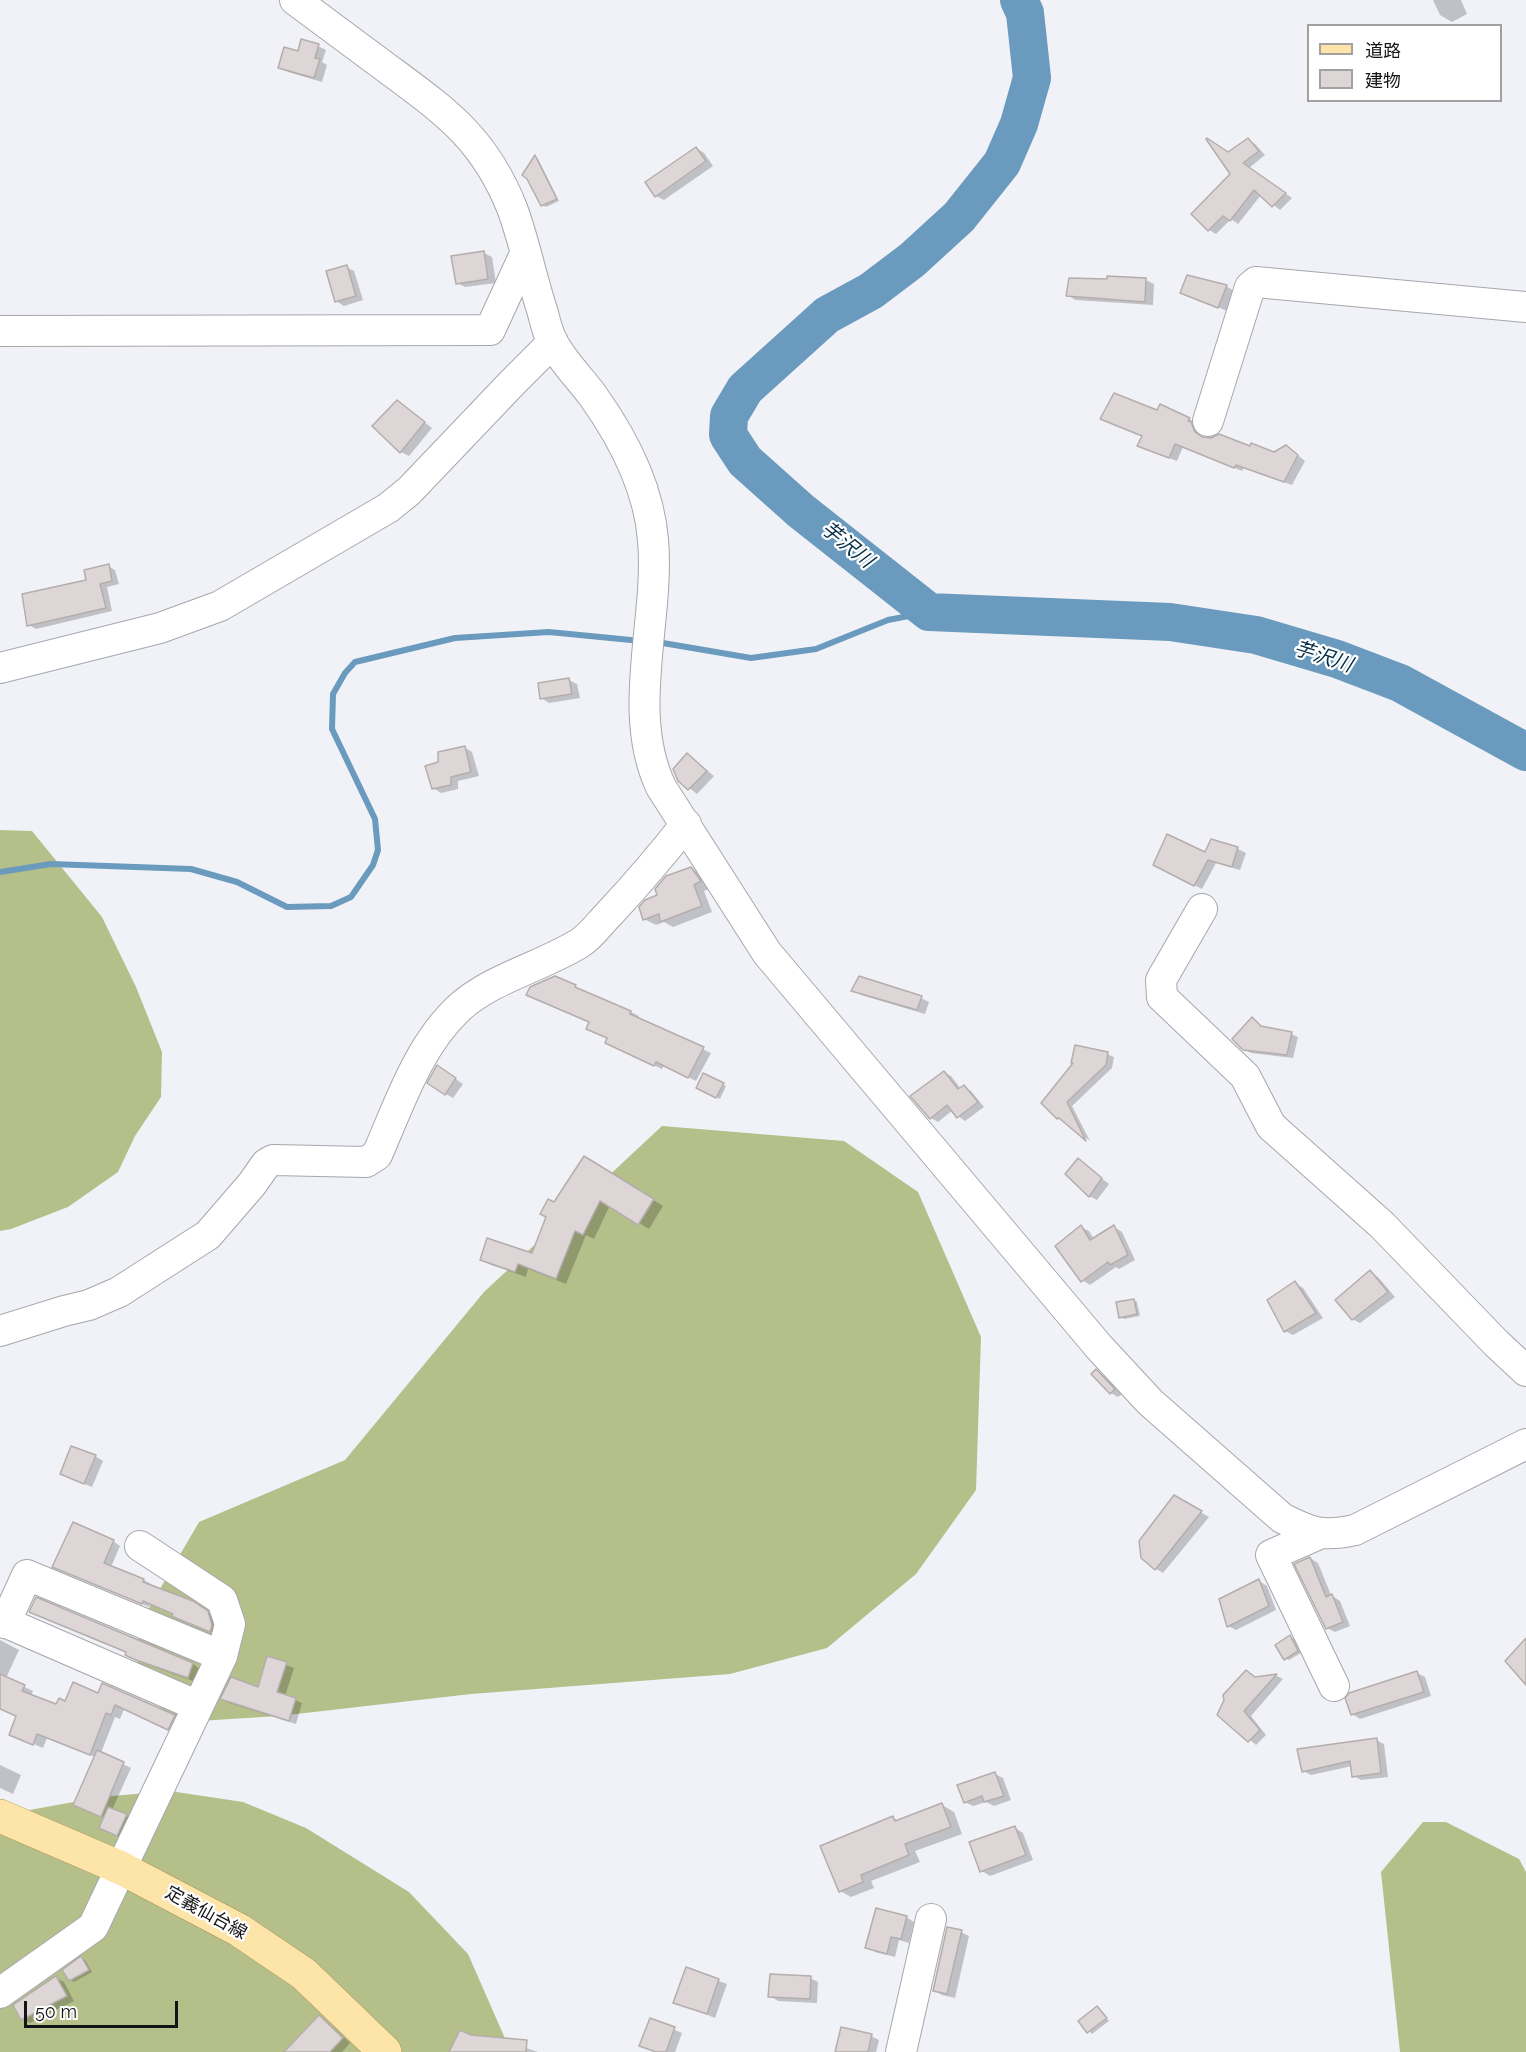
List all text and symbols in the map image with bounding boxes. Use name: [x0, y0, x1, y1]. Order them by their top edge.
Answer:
legend: [1307, 24, 1502, 102]
text: 道路: [1365, 40, 1401, 61]
text: 建物: [1365, 70, 1401, 91]
water label: 芋沢川: [816, 517, 878, 573]
water label: 芋沢川: [1291, 636, 1355, 678]
street label: 定義仙台線: [161, 1882, 251, 1944]
scale bar: [27, 1989, 182, 2027]
text: 50 m: [35, 2001, 77, 2022]

